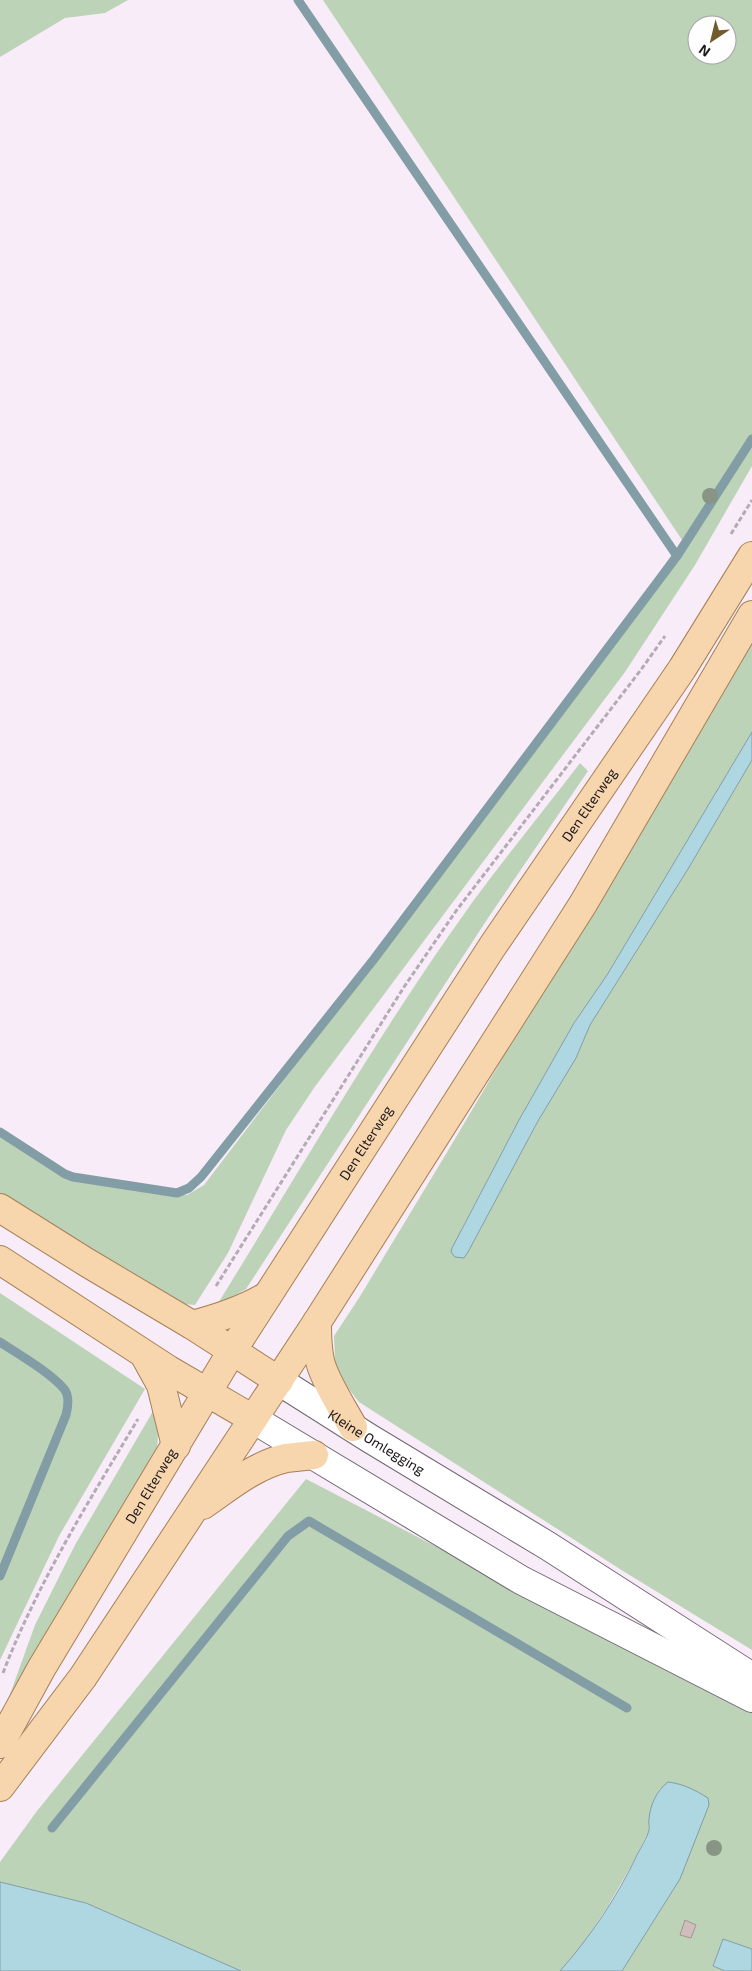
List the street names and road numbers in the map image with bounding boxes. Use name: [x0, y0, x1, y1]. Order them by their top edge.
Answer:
street label: Den Elterweg: [558, 764, 620, 845]
street label: Den Elterweg: [335, 1102, 396, 1183]
street label: Kleine Omlegging: [325, 1405, 428, 1478]
street label: Den Elterweg: [121, 1445, 180, 1527]

